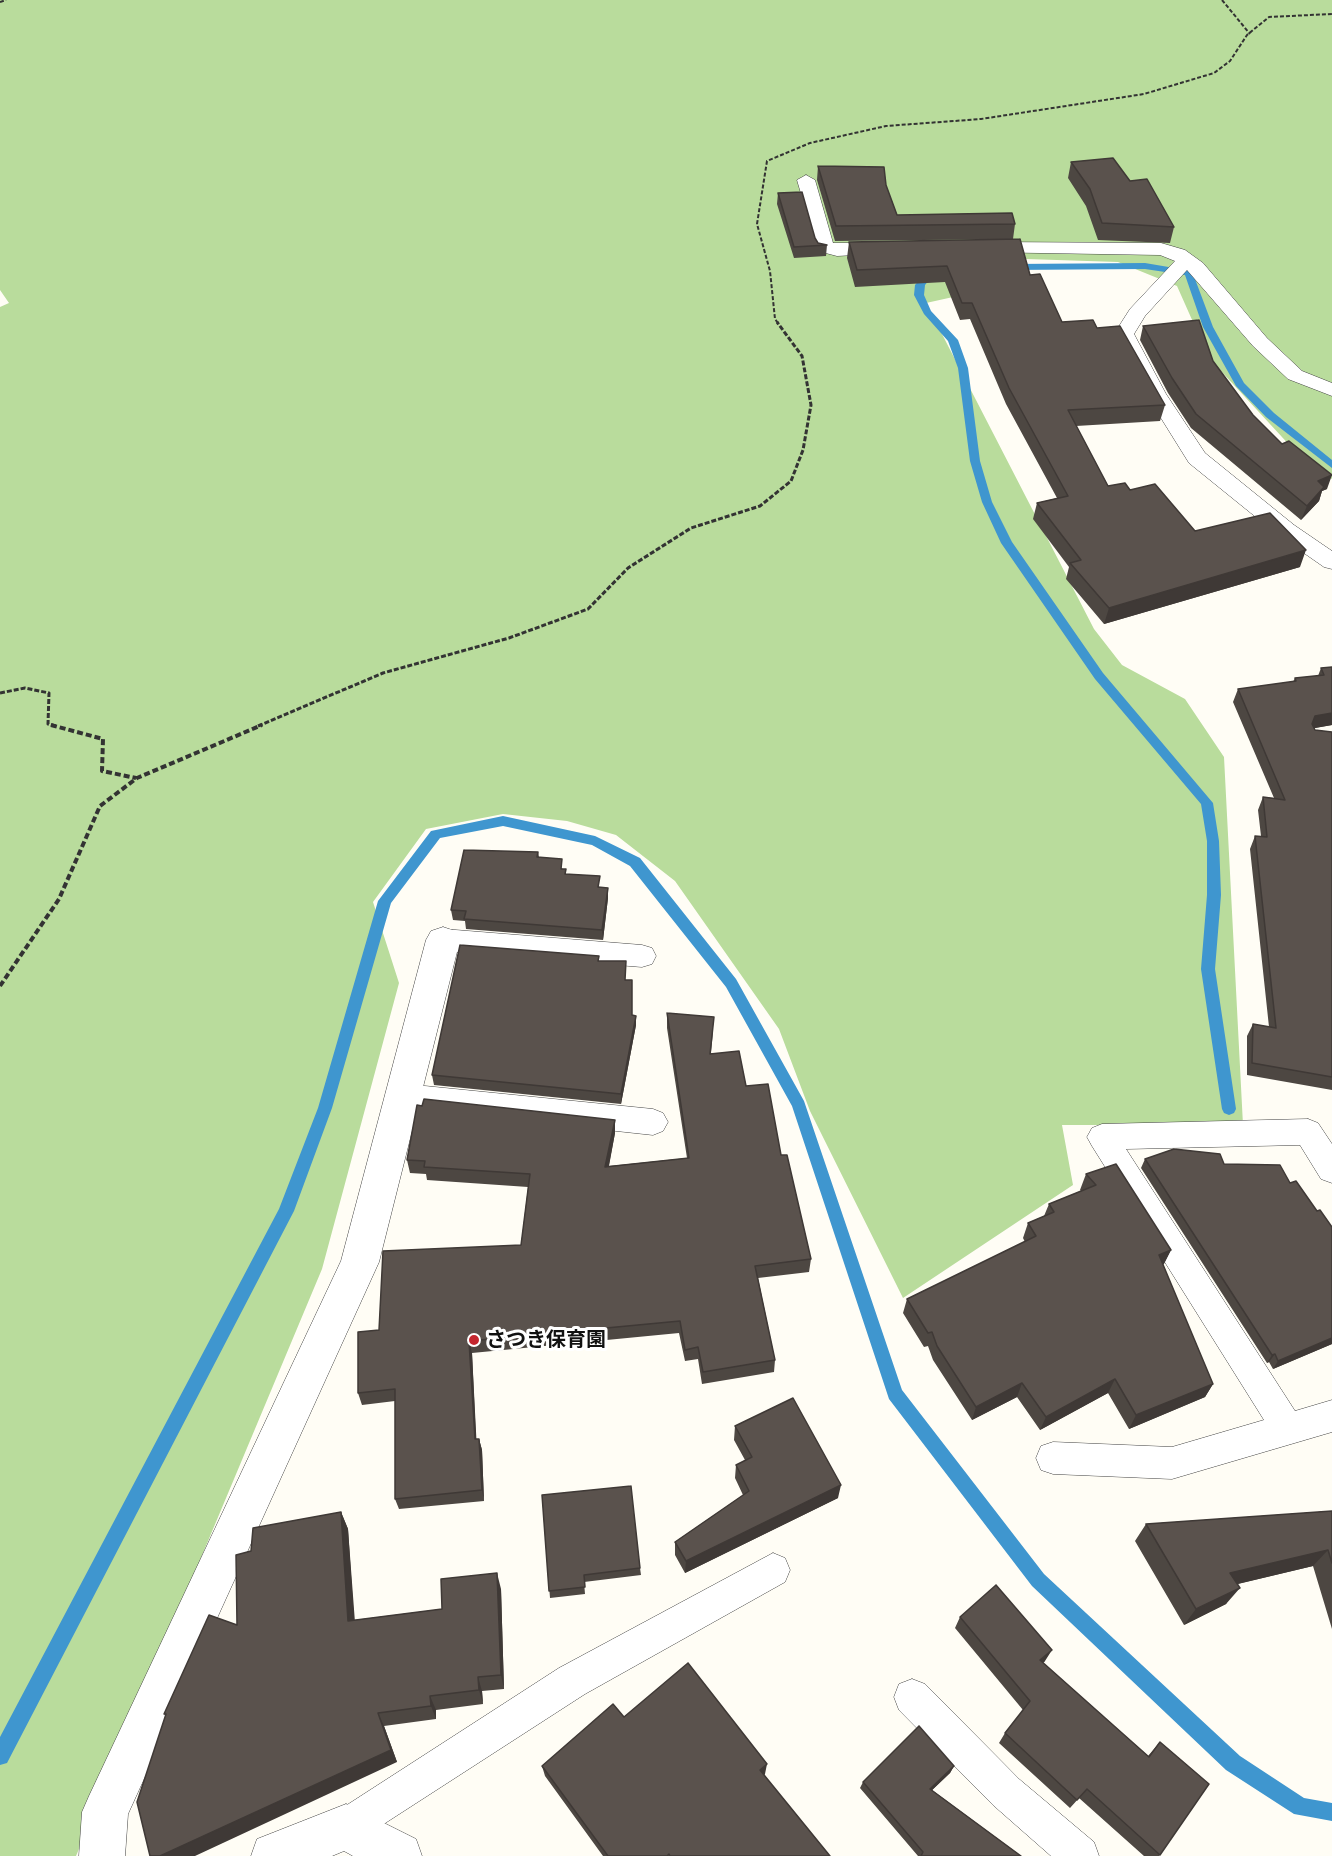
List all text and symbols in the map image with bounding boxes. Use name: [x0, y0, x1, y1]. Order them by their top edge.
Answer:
place label: さつき保育園: [486, 1328, 606, 1352]
marker: さつき保育園: [467, 1333, 481, 1347]

